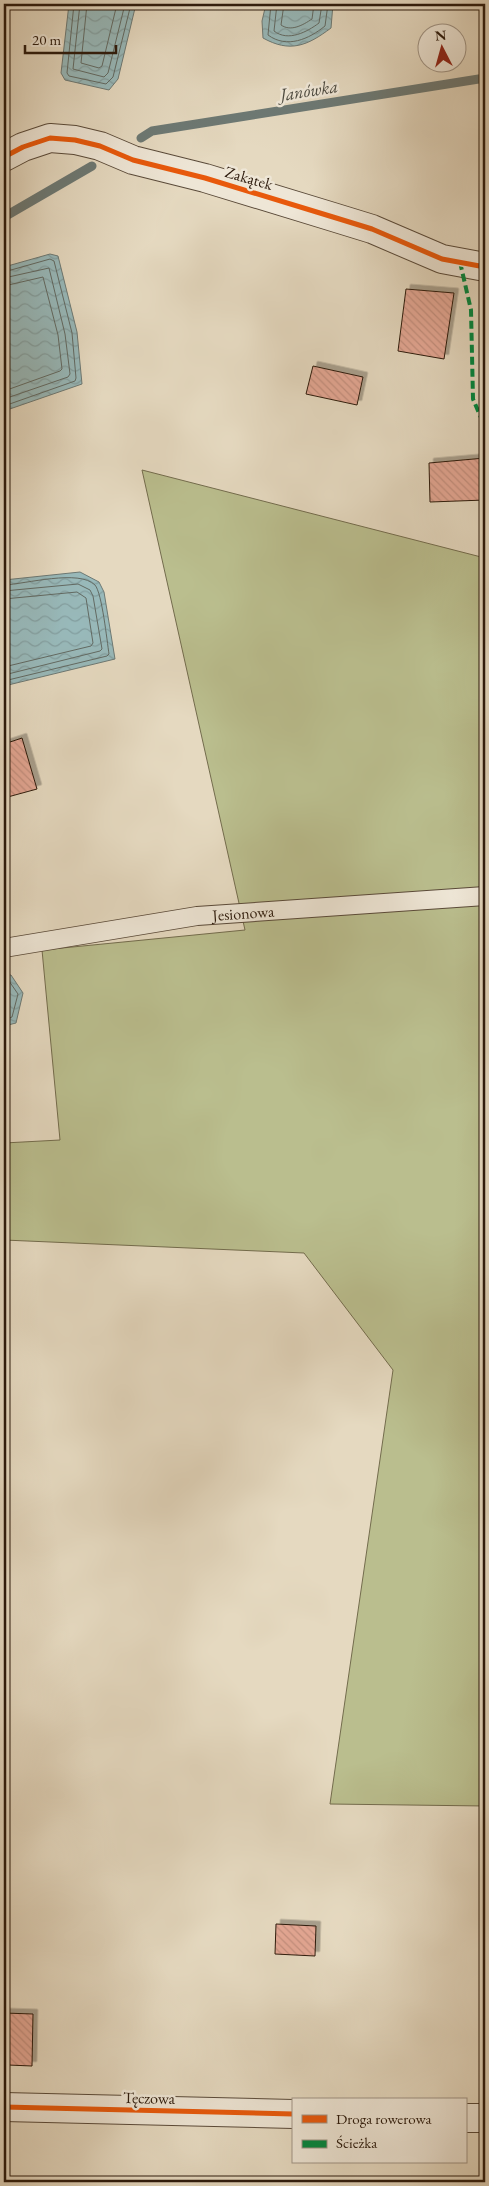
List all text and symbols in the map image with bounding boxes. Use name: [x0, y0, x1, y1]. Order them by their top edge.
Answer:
scale bar: [25, 22, 116, 54]
north arrow: [416, 22, 466, 72]
text: N: [434, 25, 448, 45]
text: 20 m: [32, 30, 61, 49]
water label: Janówka: [274, 74, 340, 107]
street label: Zakątek: [223, 161, 276, 195]
street label: Jesionowa: [210, 900, 276, 926]
street label: Tęczowa: [123, 2087, 176, 2109]
legend: [292, 2098, 466, 2164]
text: Droga rowerowa: [336, 2109, 431, 2128]
text: Ścieżka: [336, 2133, 377, 2152]

